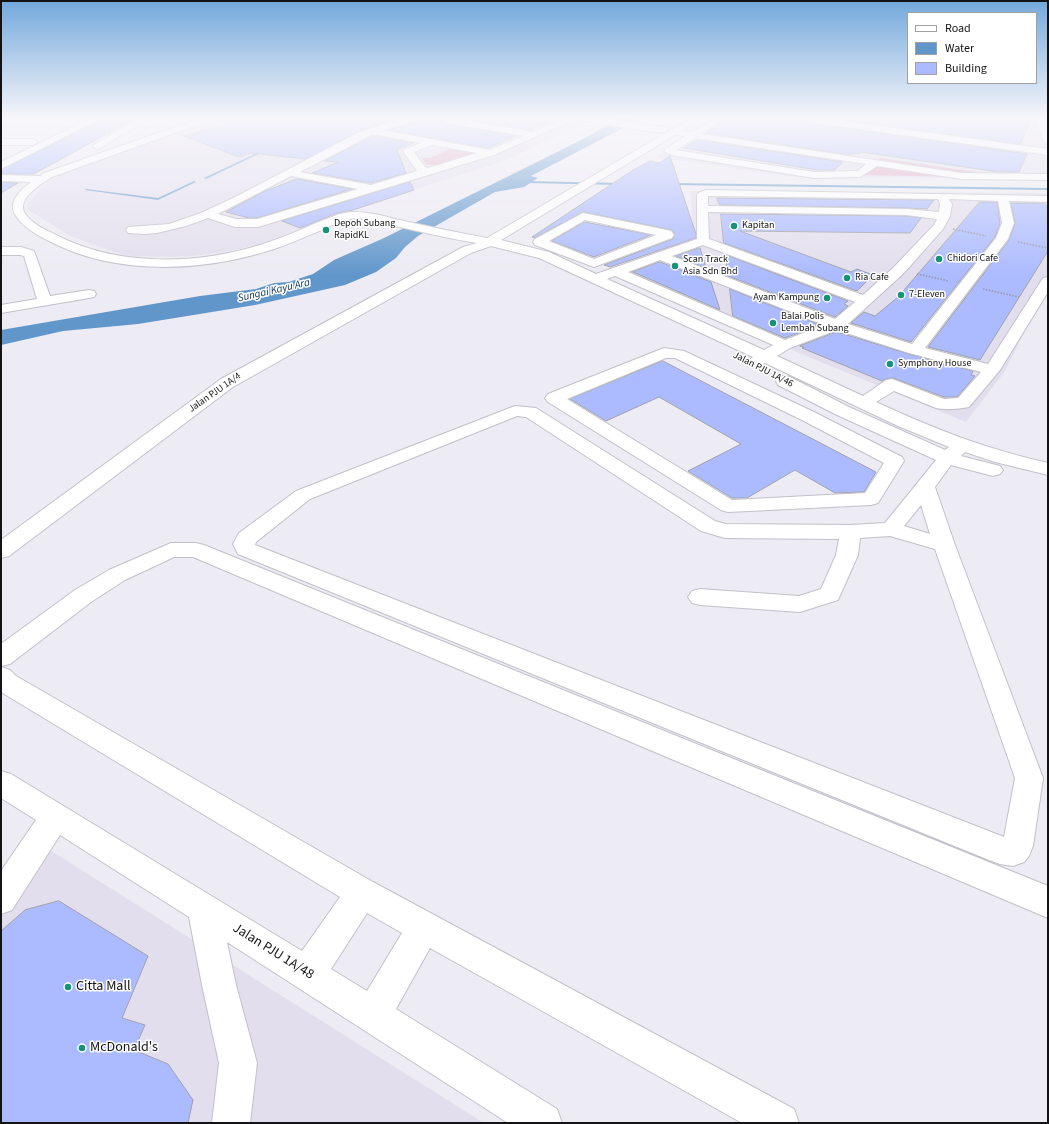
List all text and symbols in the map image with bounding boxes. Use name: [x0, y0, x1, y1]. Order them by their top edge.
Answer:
legend: [907, 12, 1037, 84]
text: Road: [945, 20, 971, 37]
text: Water: [945, 40, 974, 57]
text: Building: [945, 60, 987, 77]
place label: Depoh Subang RapidKL: [334, 218, 395, 242]
place label: Kapitan: [742, 220, 775, 232]
marker: Kapitan: [729, 221, 739, 231]
marker: Depoh Subang RapidKL: [321, 225, 331, 235]
place label: Chidori Cafe: [947, 253, 998, 265]
place label: Scan Track Asia Sdn Bhd: [683, 254, 738, 278]
marker: Chidori Cafe: [934, 254, 944, 264]
marker: Scan Track Asia Sdn Bhd: [670, 261, 680, 271]
place label: Ria Cafe: [855, 272, 889, 284]
marker: Ria Cafe: [842, 273, 852, 283]
water label: Sungai Kayu Ara: [237, 276, 311, 306]
place label: 7-Eleven: [909, 289, 945, 301]
marker: 7-Eleven: [896, 290, 906, 300]
place label: Ayam Kampung: [753, 292, 819, 304]
marker: Ayam Kampung: [822, 293, 832, 303]
place label: Balai Polis Lembah Subang: [781, 311, 849, 334]
marker: Balai Polis Lembah Subang: [768, 318, 778, 328]
street label: Jalan PJU 1A/46: [731, 350, 795, 390]
place label: Symphony House: [898, 358, 971, 370]
marker: Symphony House: [885, 359, 895, 369]
street label: Jalan PJU 1A/4: [186, 371, 244, 415]
street label: Jalan PJU 1A/48: [229, 920, 317, 984]
place label: Citta Mall: [76, 979, 131, 995]
marker: Citta Mall: [63, 982, 73, 992]
place label: McDonald's: [90, 1040, 158, 1056]
marker: McDonald's: [77, 1043, 87, 1053]

